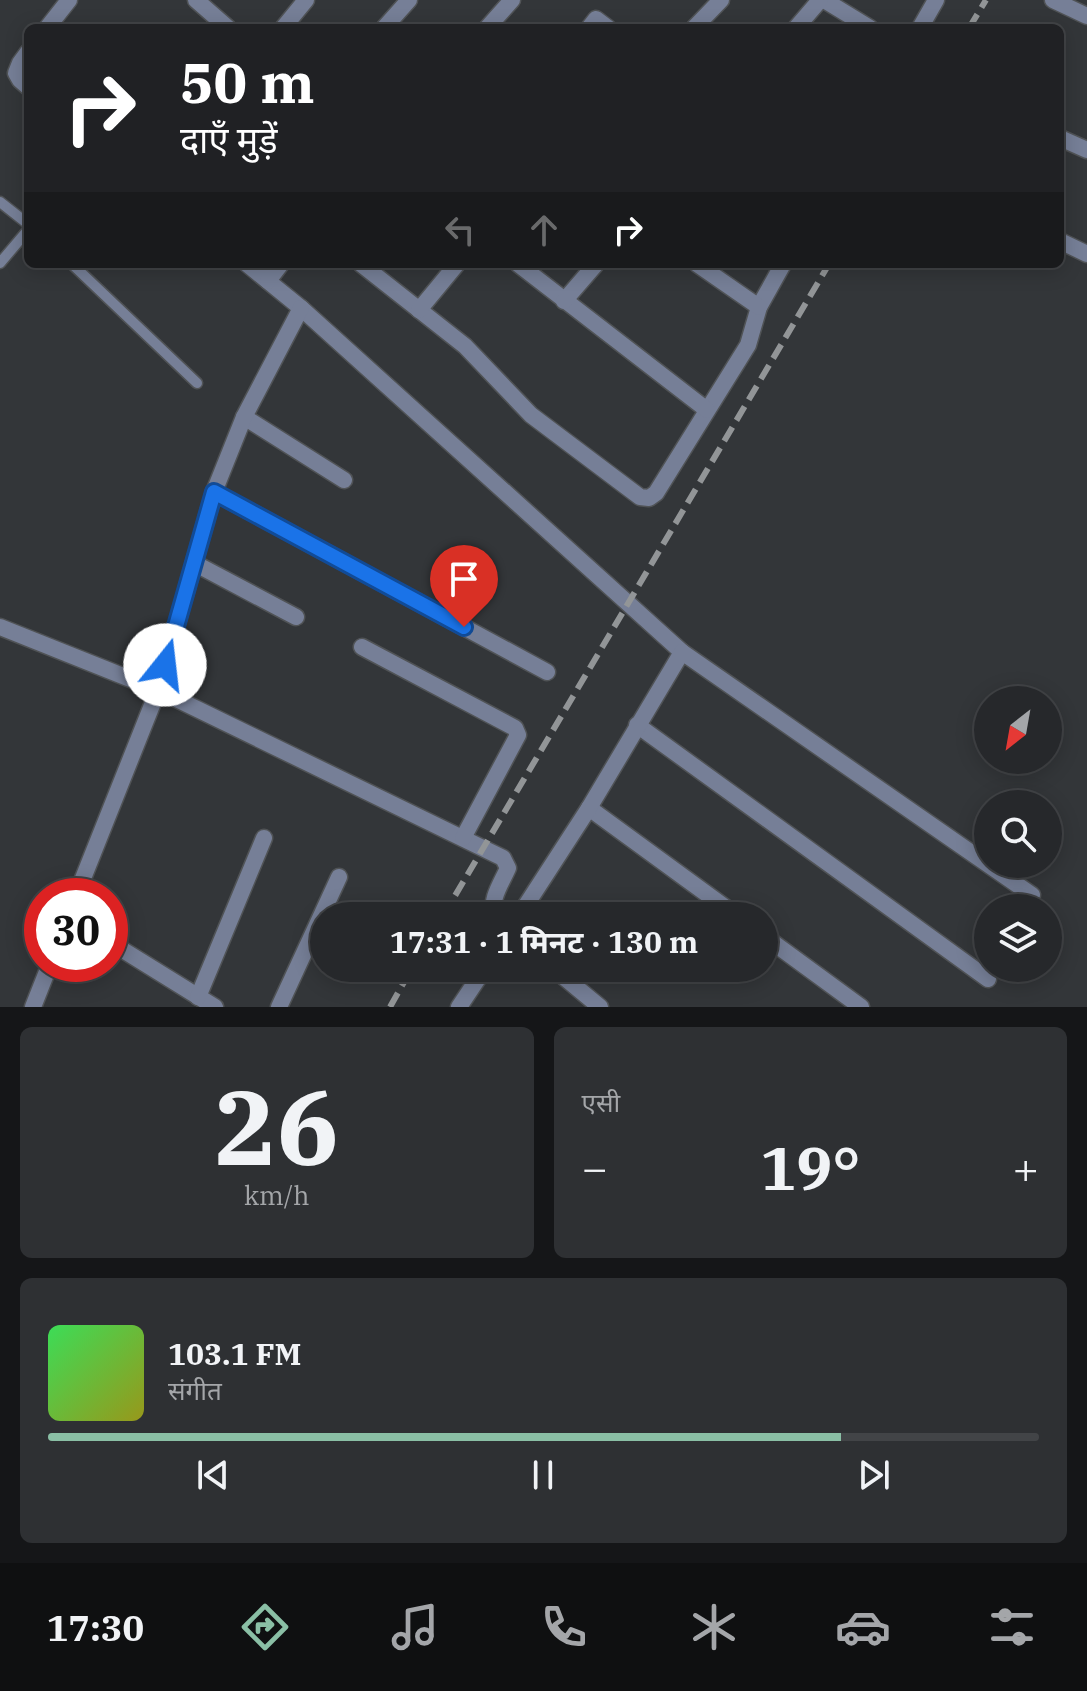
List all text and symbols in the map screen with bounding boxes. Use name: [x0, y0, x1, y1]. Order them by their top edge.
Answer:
text: 50 m: [180, 46, 315, 118]
icon: right: [48, 56, 152, 160]
text: दाएँ मुड़ें: [180, 116, 278, 163]
icon: left: [438, 208, 482, 252]
icon: ahead: [522, 208, 566, 252]
icon: right: [606, 208, 650, 252]
pin: [430, 545, 498, 627]
icon: arrive: [442, 557, 486, 601]
position arrow: [123, 623, 207, 707]
north arrow: [974, 686, 1062, 774]
map controls: [974, 686, 1062, 982]
button: search: [974, 790, 1062, 878]
speed limit sign: 30: [24, 878, 128, 982]
button: layers: [974, 894, 1062, 982]
text: 17:31 · 1 मिनट · 130 m: [390, 922, 698, 961]
text: 26: [214, 1058, 339, 1194]
text: एसी: [582, 1085, 620, 1119]
text: 19°: [760, 1128, 860, 1207]
text: −: [582, 1139, 608, 1196]
text: +: [1013, 1139, 1039, 1196]
text: km/h: [244, 1178, 310, 1212]
text: 103.1 FM: [168, 1334, 301, 1373]
text: संगीत: [168, 1373, 222, 1407]
icon: previous: [191, 1453, 235, 1497]
icon: pause: [521, 1453, 565, 1497]
icon: next: [852, 1453, 896, 1497]
icon: directions: [237, 1599, 293, 1655]
icon: music: [387, 1599, 443, 1655]
icon: phone: [536, 1599, 592, 1655]
icon: climate: [686, 1599, 742, 1655]
icon: car: [835, 1599, 891, 1655]
icon: filters: [984, 1599, 1040, 1655]
text: 17:30: [47, 1604, 144, 1651]

